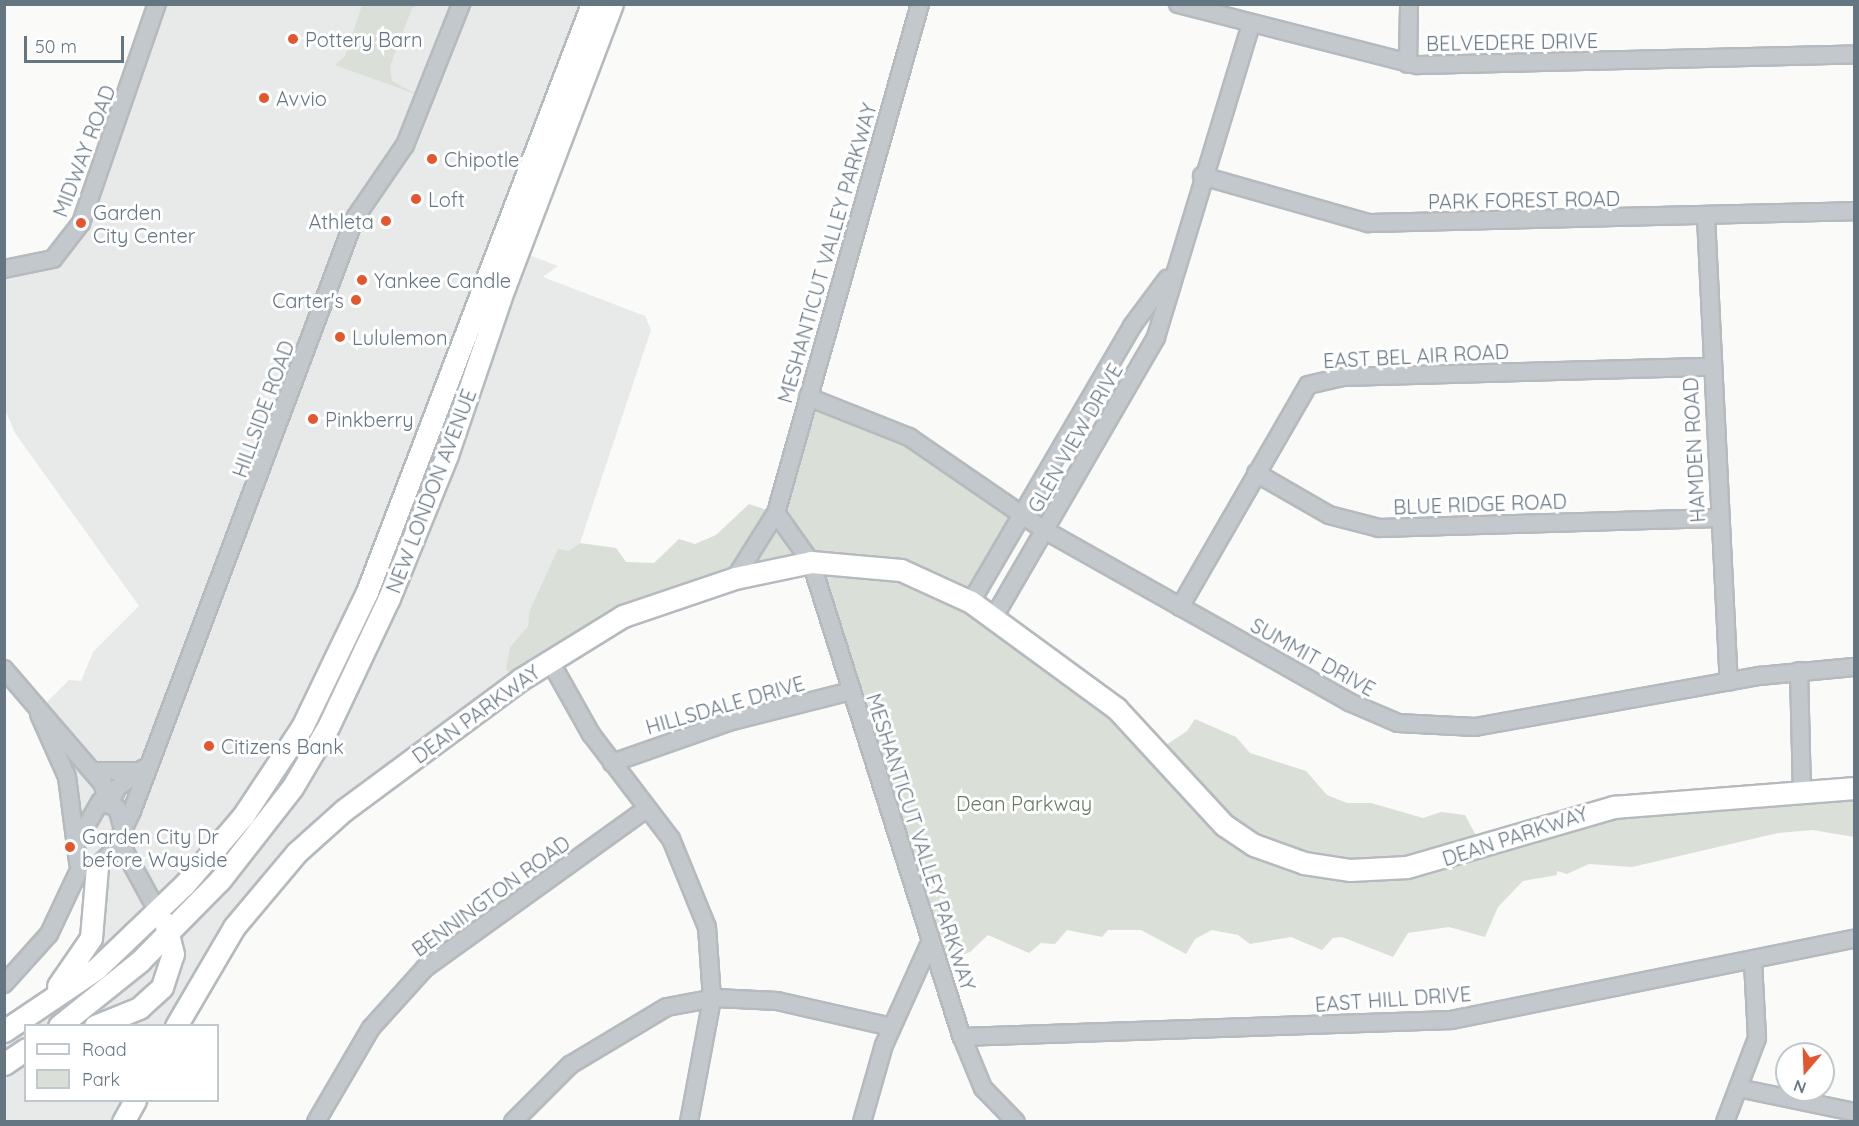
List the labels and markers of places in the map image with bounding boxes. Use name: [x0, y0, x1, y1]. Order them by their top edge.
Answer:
place label: Pottery Barn: [305, 27, 422, 51]
marker: Pottery Barn: [286, 32, 300, 46]
place label: Avvio: [276, 86, 327, 110]
marker: Avvio: [257, 91, 271, 105]
place label: Chipotle: [444, 147, 519, 171]
marker: Chipotle: [425, 152, 439, 166]
place label: Loft: [428, 187, 465, 211]
marker: Loft: [409, 192, 423, 206]
place label: Garden City Center: [93, 200, 196, 247]
place label: Athleta: [308, 209, 374, 233]
marker: Athleta: [379, 214, 393, 228]
marker: Garden City Center: [74, 216, 88, 230]
place label: Yankee Candle: [374, 268, 511, 292]
marker: Yankee Candle: [355, 273, 369, 287]
place label: Carter's: [272, 288, 344, 312]
marker: Carter's: [349, 293, 363, 307]
place label: Lululemon: [352, 325, 447, 349]
marker: Lululemon: [333, 330, 347, 344]
place label: Pinkberry: [325, 407, 414, 431]
marker: Pinkberry: [306, 412, 320, 426]
place label: Citizens Bank: [221, 734, 344, 758]
marker: Citizens Bank: [202, 739, 216, 753]
place label: Garden City Dr before Wayside: [82, 824, 227, 871]
marker: Garden City Dr before Wayside: [63, 840, 77, 854]

